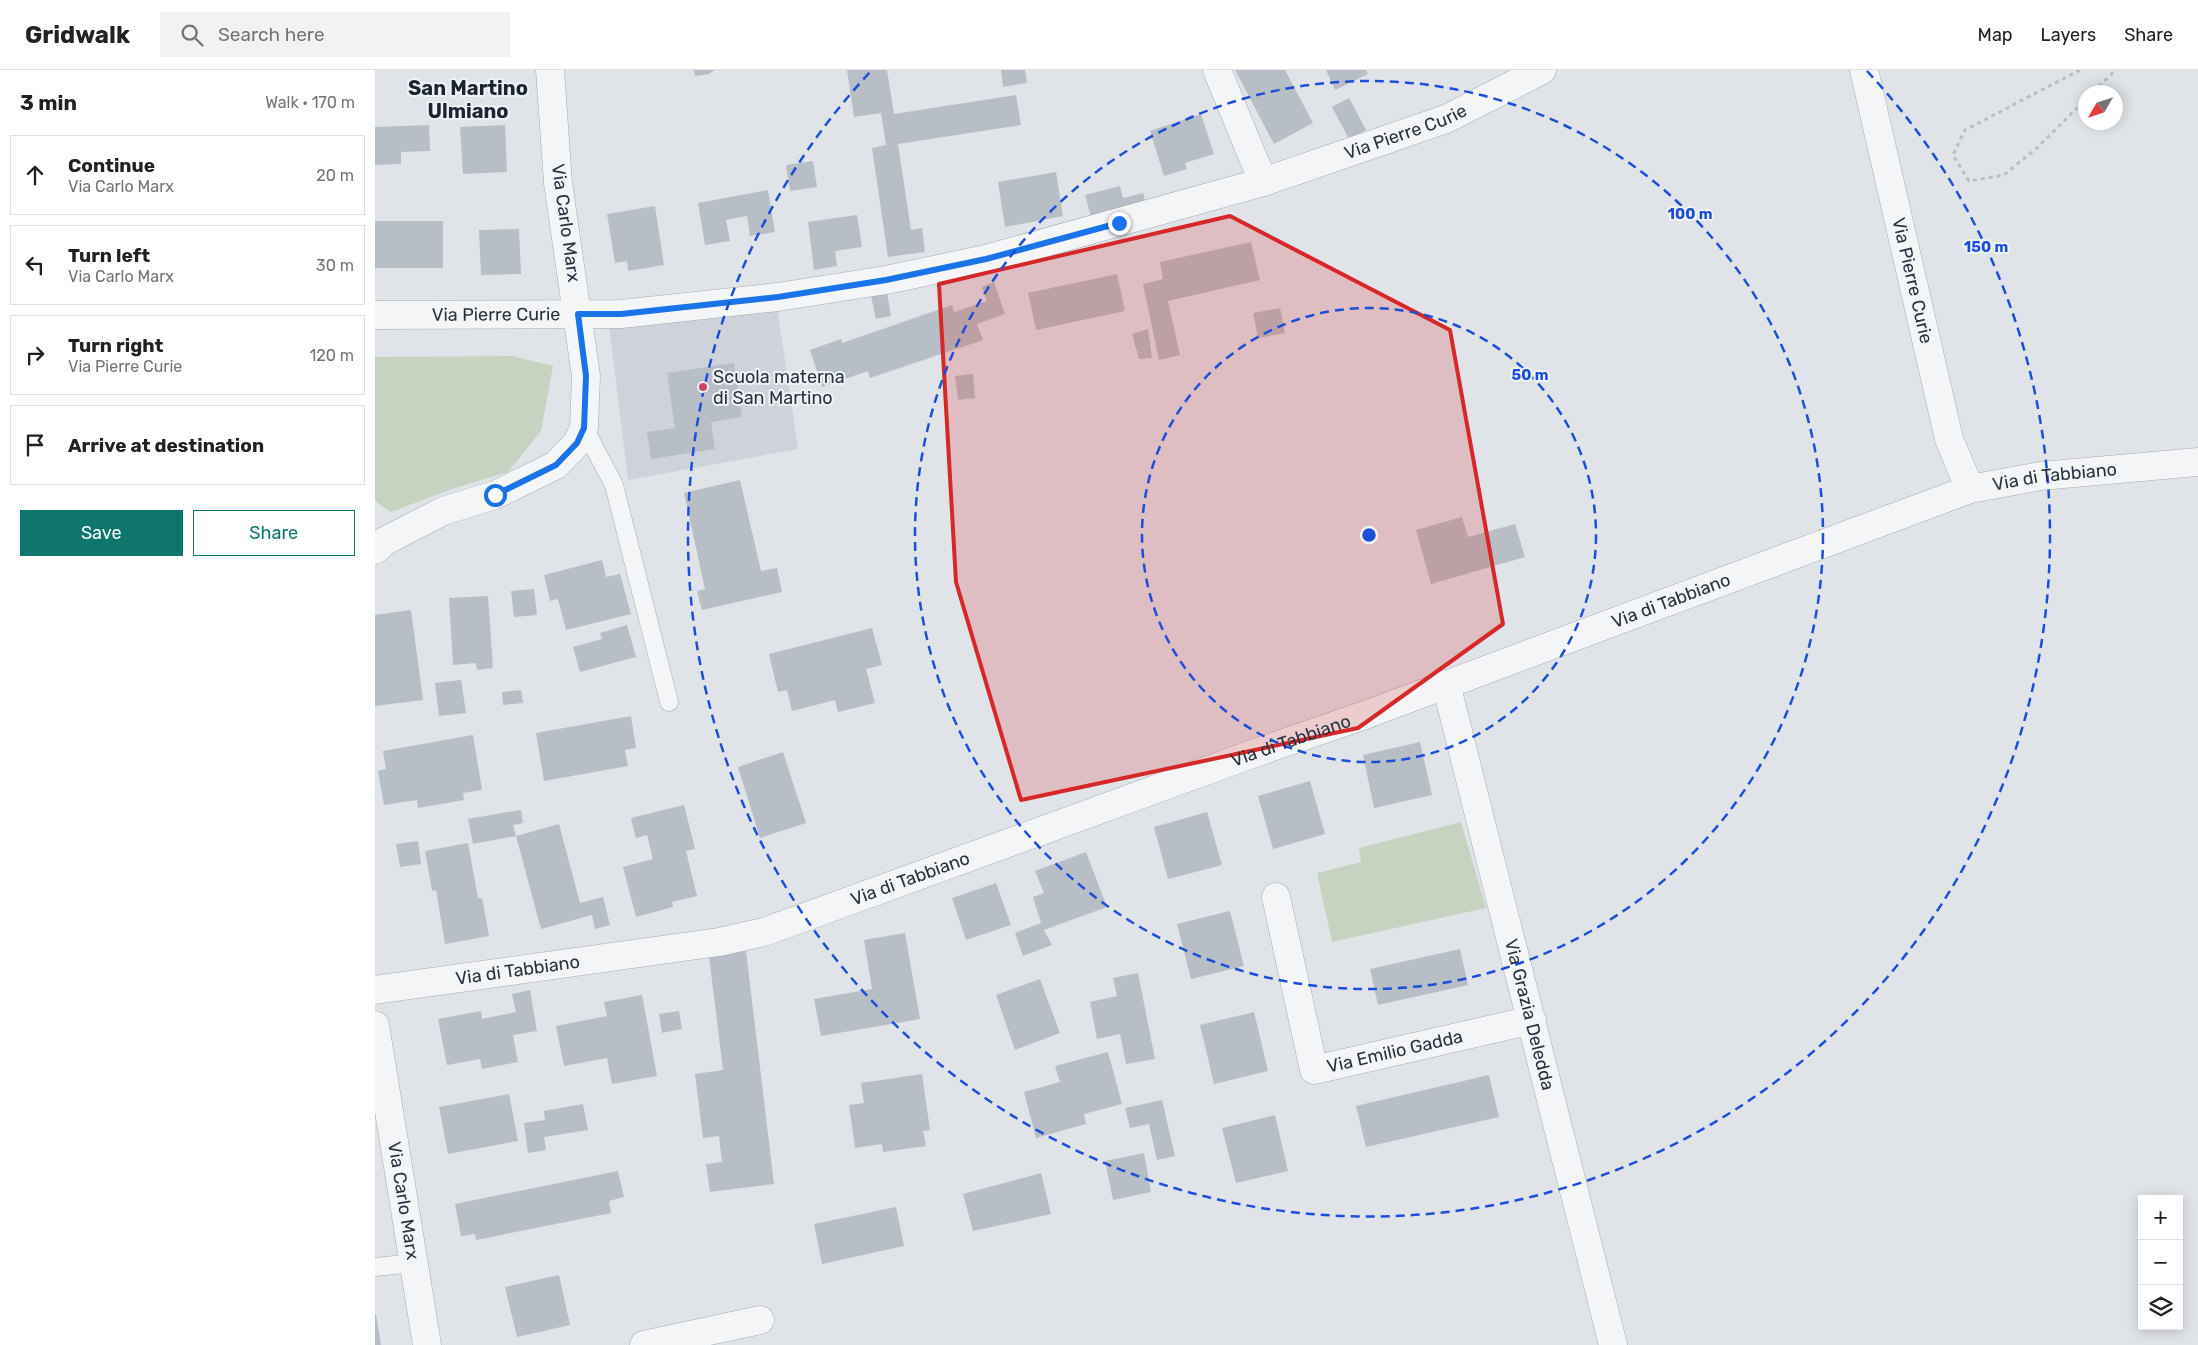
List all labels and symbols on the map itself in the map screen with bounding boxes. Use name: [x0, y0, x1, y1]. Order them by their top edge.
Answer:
district label: San Martino Ulmiano: [408, 76, 528, 123]
north arrow: [2078, 85, 2123, 130]
street label: Via Pierre Curie: [1341, 99, 1470, 164]
street label: Via Carlo Marx: [547, 163, 585, 284]
text: 100 m: [1668, 205, 1712, 223]
route end: [1108, 212, 1131, 235]
street label: Via Pierre Curie: [1887, 215, 1938, 346]
text: 150 m: [1964, 238, 2008, 256]
street label: Via Pierre Curie: [432, 303, 560, 326]
place label: Scuola materna di San Martino: [713, 366, 845, 409]
text: 50 m: [1512, 366, 1548, 384]
marker: Scuola materna di San Martino: [697, 381, 709, 393]
street label: Via di Tabbiano: [1991, 458, 2118, 496]
route start: [484, 484, 507, 507]
centre of rings: [1360, 526, 1378, 544]
street label: Via di Tabbiano: [1608, 569, 1733, 633]
street label: Via di Tabbiano: [1228, 710, 1354, 772]
street label: Via di Tabbiano: [848, 847, 973, 910]
street label: Via Grazia Deledda: [1500, 936, 1559, 1093]
street label: Via di Tabbiano: [454, 951, 581, 990]
street label: Via Emilio Gadda: [1325, 1025, 1465, 1078]
street label: Via Carlo Marx: [383, 1140, 424, 1262]

